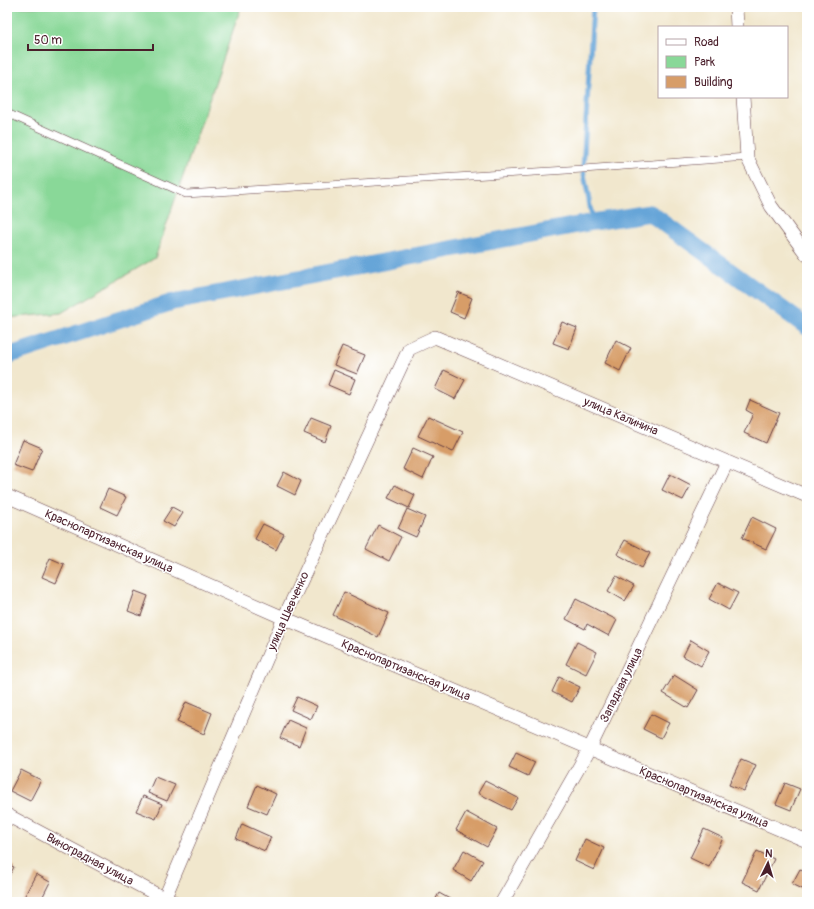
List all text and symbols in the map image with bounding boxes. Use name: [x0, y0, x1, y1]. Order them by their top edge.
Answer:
scale bar: [28, 26, 153, 52]
legend: [658, 26, 788, 98]
text: 50 m: [34, 33, 62, 48]
text: Road: [694, 35, 719, 50]
text: Park: [694, 55, 715, 70]
text: Building: [694, 75, 733, 90]
street label: улица Калинина: [580, 394, 661, 439]
street label: Краснопартизанская улица: [42, 506, 176, 577]
street label: улица Шевченко: [264, 569, 313, 654]
street label: Краснопартизанская улица: [339, 636, 473, 705]
street label: Западная улица: [597, 645, 646, 725]
street label: Краснопартизанская улица: [637, 763, 771, 832]
street label: Виноградная улица: [44, 830, 136, 889]
north arrow: [748, 843, 788, 883]
text: N: [765, 847, 774, 860]

